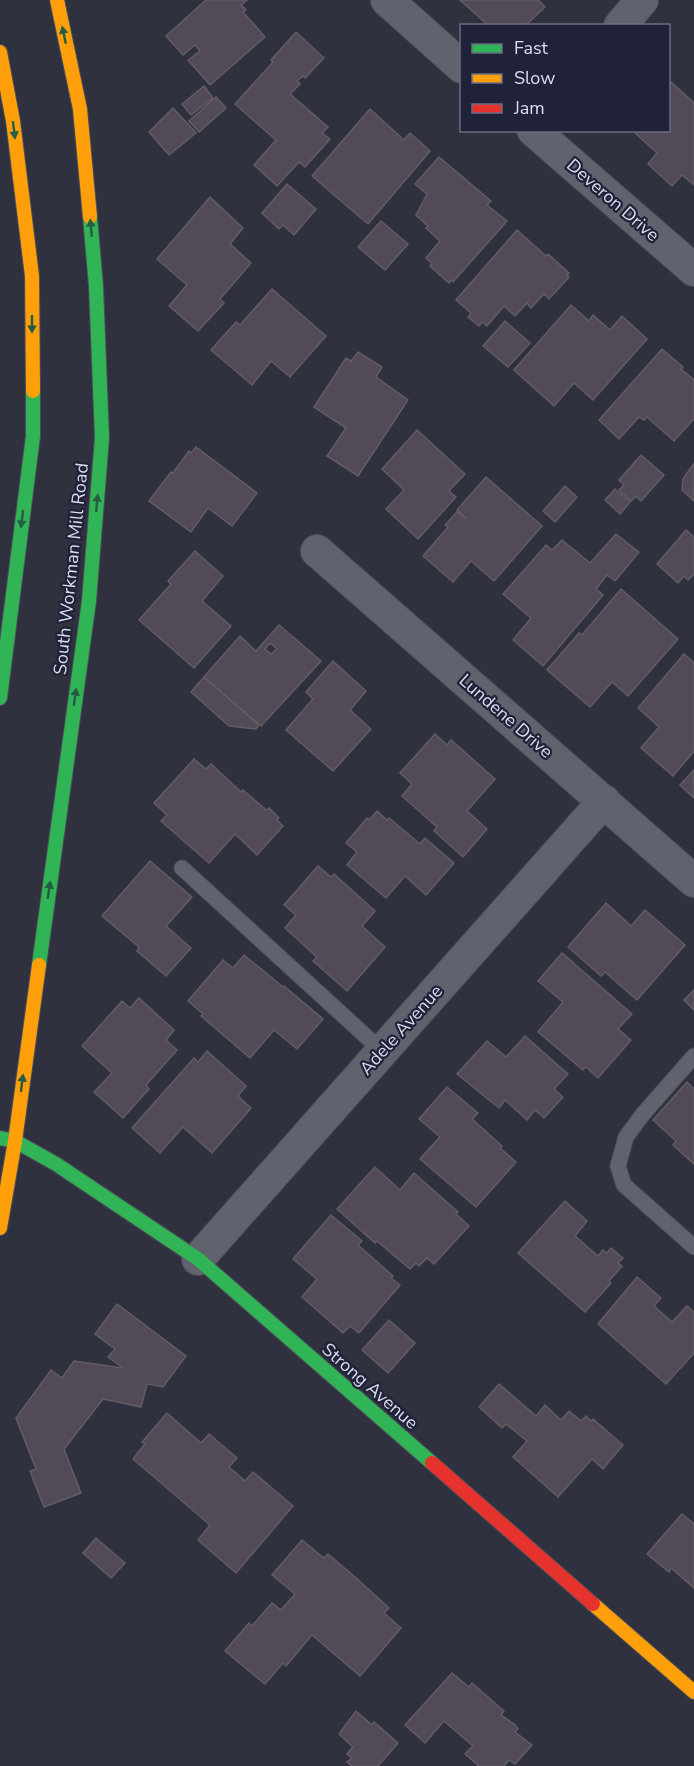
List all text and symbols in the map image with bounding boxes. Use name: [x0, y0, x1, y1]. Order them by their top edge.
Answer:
legend: [460, 24, 670, 132]
one-way arrow: [59, 25, 68, 44]
text: Fast: [514, 36, 549, 60]
text: Slow: [514, 66, 555, 90]
text: Jam: [513, 96, 545, 120]
one-way arrow: [10, 121, 19, 140]
street label: Deveron Drive: [562, 153, 664, 247]
one-way arrow: [86, 218, 96, 237]
one-way arrow: [27, 315, 37, 334]
street label: South Workman Mill Road: [48, 462, 94, 676]
one-way arrow: [92, 493, 102, 512]
one-way arrow: [18, 509, 27, 528]
street label: Lundene Drive: [454, 669, 558, 763]
one-way arrow: [71, 687, 80, 706]
one-way arrow: [44, 880, 53, 899]
street label: Adele Avenue: [354, 980, 448, 1080]
one-way arrow: [17, 1073, 27, 1092]
street label: Strong Avenue: [317, 1337, 423, 1435]

